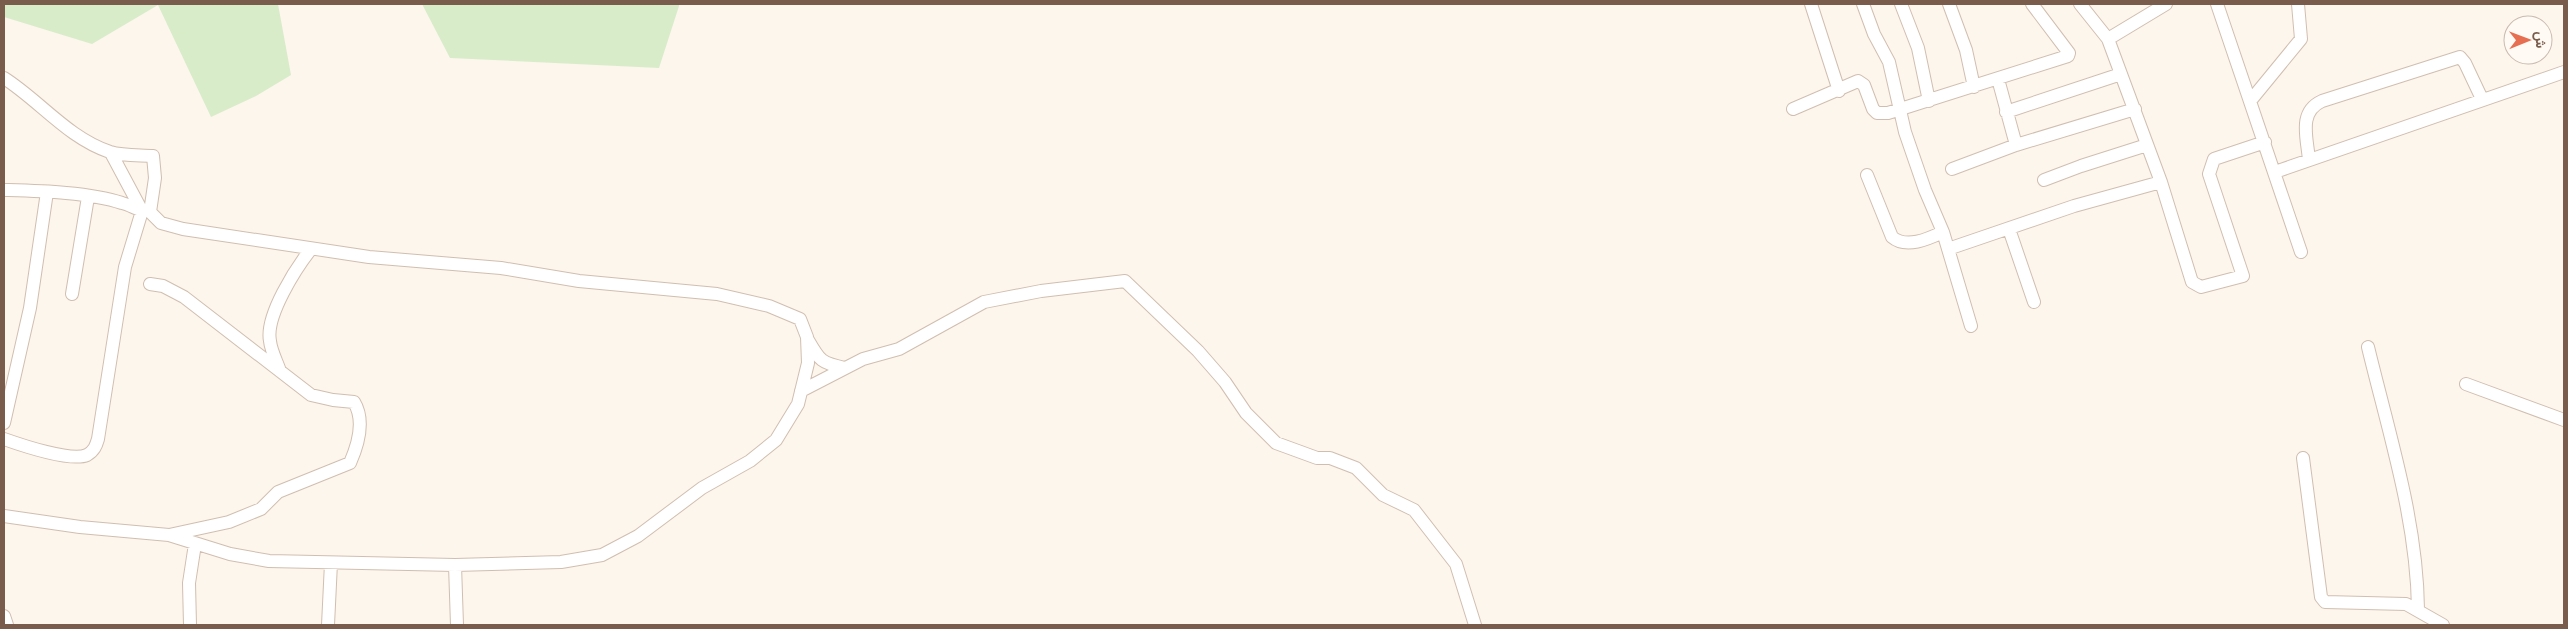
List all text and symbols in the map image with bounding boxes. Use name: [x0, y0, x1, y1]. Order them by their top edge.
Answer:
north arrow: [2503, 15, 2553, 65]
text: ش: [2532, 31, 2550, 49]

